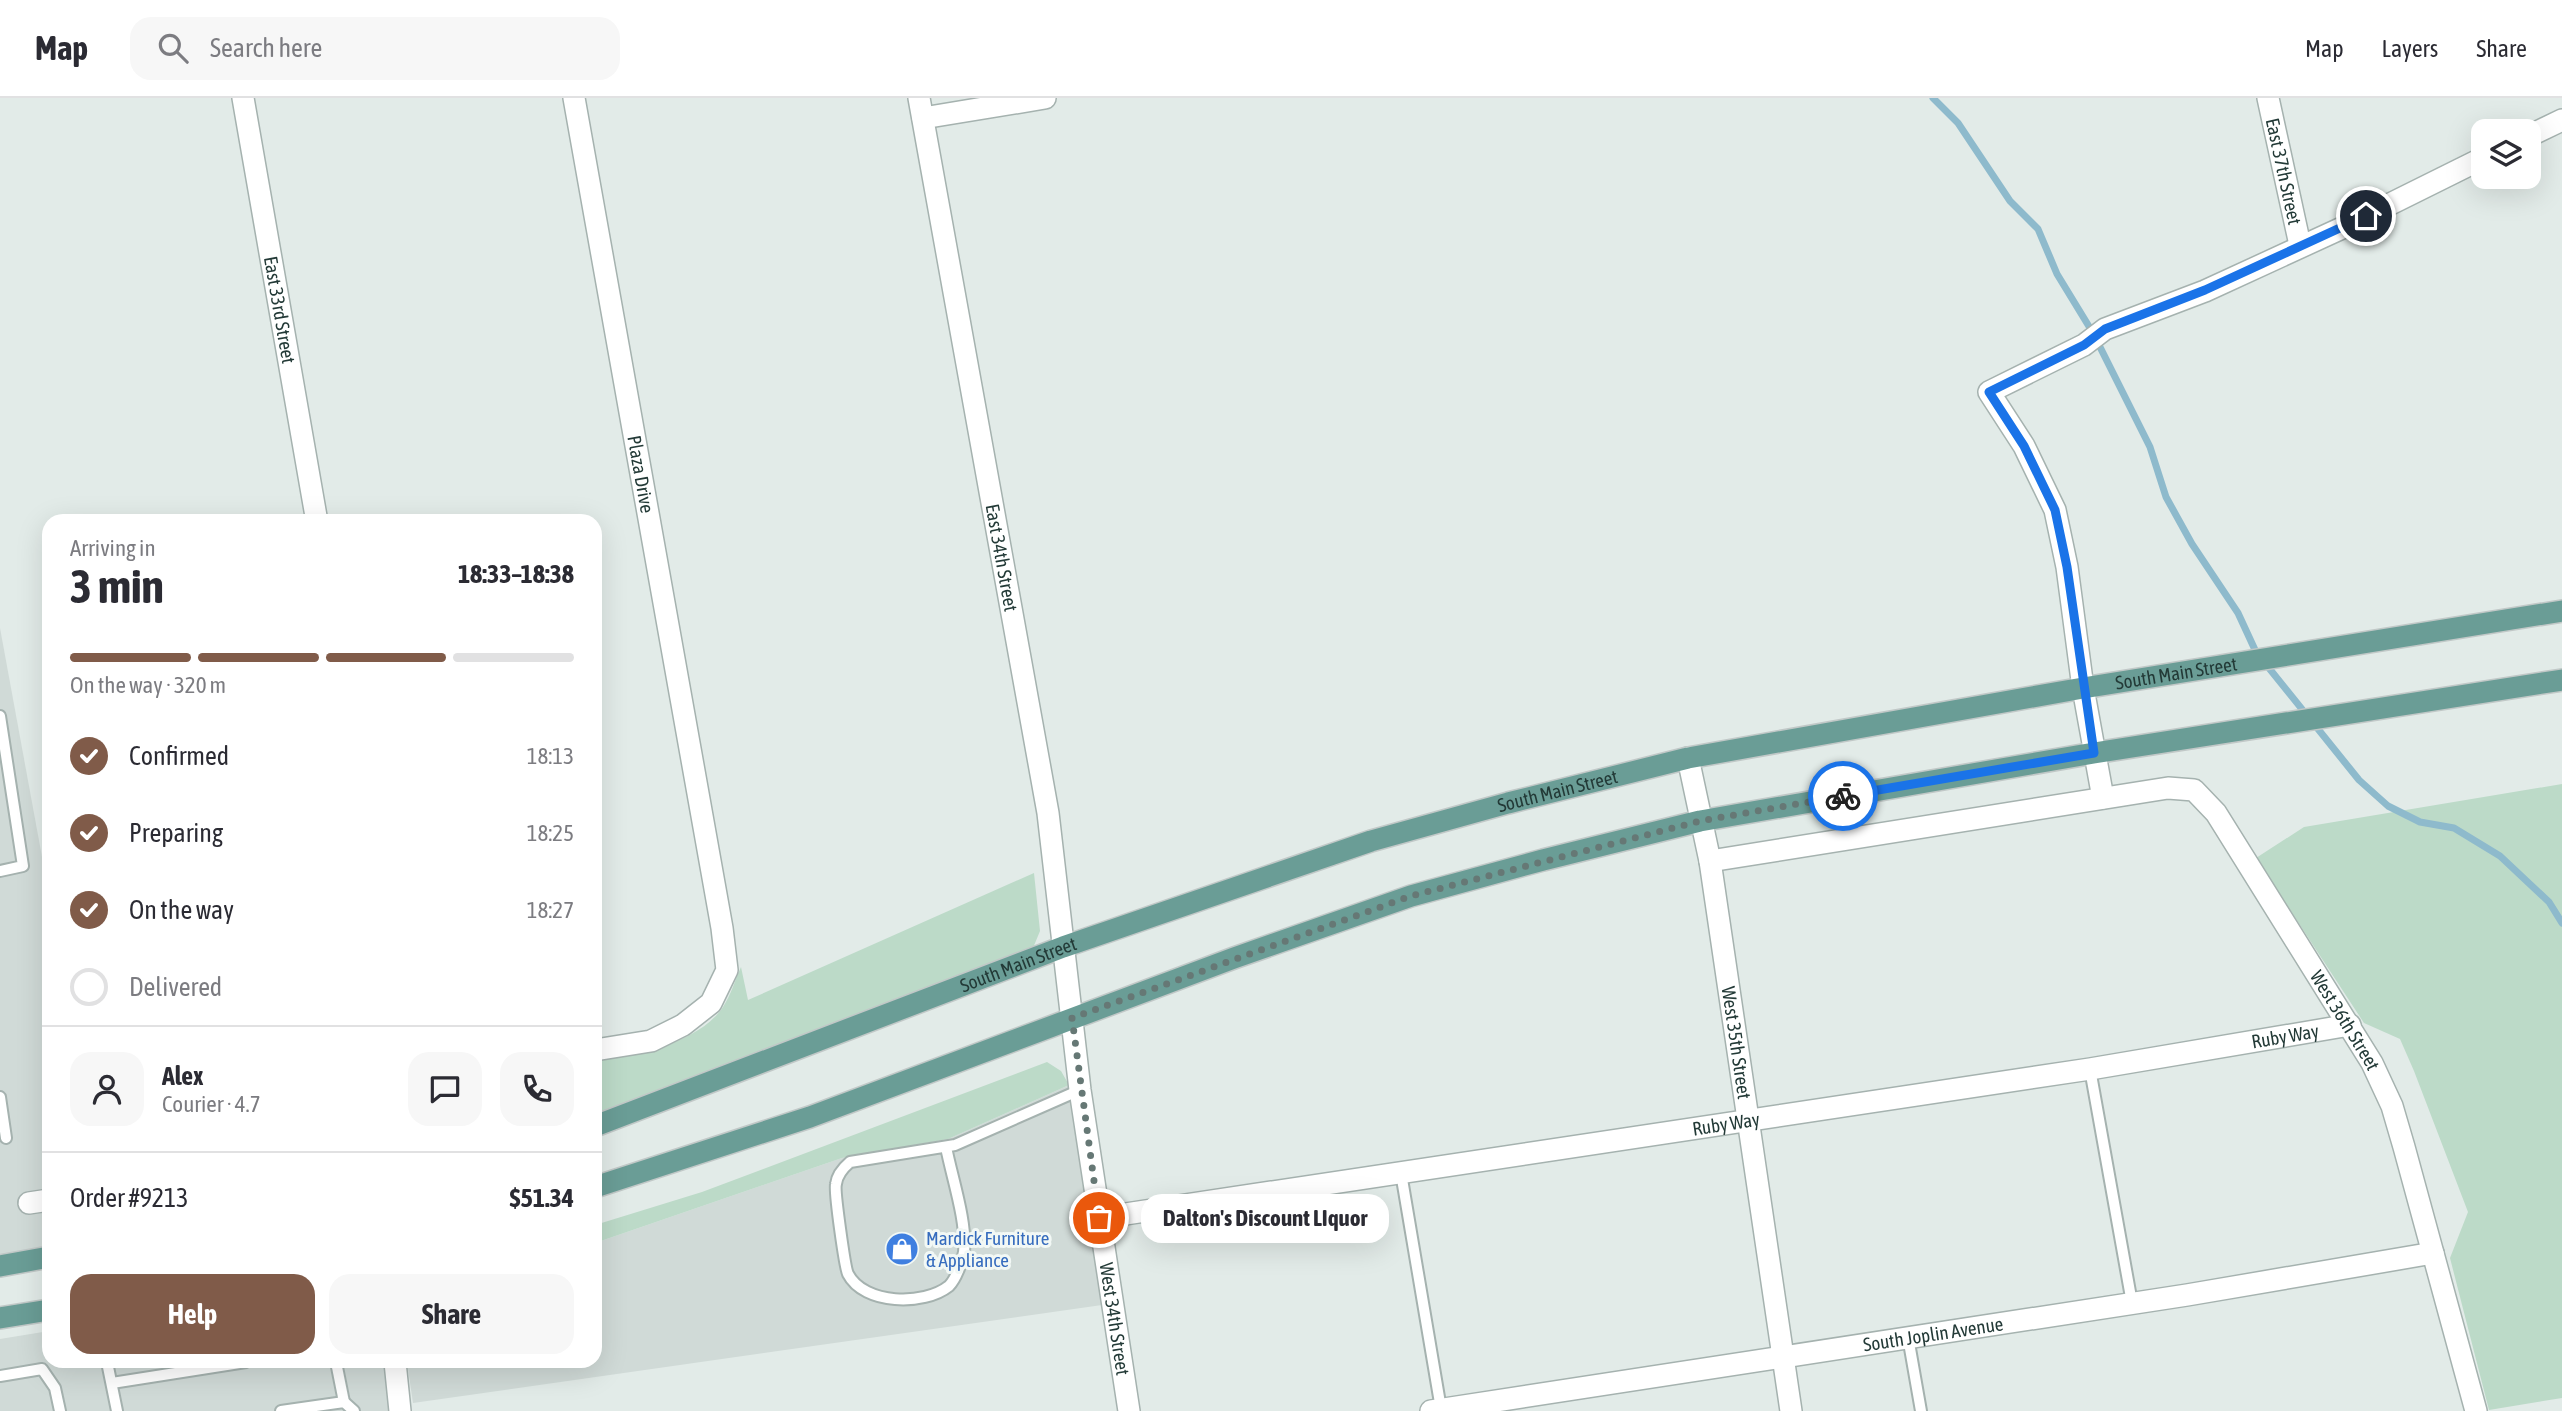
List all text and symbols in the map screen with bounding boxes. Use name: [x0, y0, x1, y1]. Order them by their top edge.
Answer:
search box: [130, 17, 620, 80]
text: Map: [35, 29, 88, 67]
icon: search: [154, 29, 192, 67]
text: Search here: [210, 33, 322, 63]
text: Map: [2305, 35, 2344, 62]
text: Layers: [2382, 35, 2438, 62]
text: Share: [2476, 35, 2527, 62]
street label: East 37th Street: [2262, 116, 2306, 227]
map controls: [2471, 119, 2541, 189]
button: layers: [2471, 119, 2541, 189]
pin: [2336, 186, 2396, 246]
icon: home: [2347, 197, 2385, 235]
street label: East 33rd Street: [260, 254, 300, 365]
street label: Plaza Drive: [623, 434, 659, 515]
street label: East 34th Street: [981, 502, 1022, 613]
text: Arriving in: [70, 535, 156, 561]
text: 18:33–18:38: [458, 559, 574, 589]
text: 3 min: [70, 560, 164, 613]
street label: South Main Street: [2114, 652, 2239, 694]
text: On the way · 320 m: [70, 672, 226, 698]
icon: check: [70, 737, 108, 775]
text: Confirmed: [129, 741, 229, 771]
text: 18:13: [527, 743, 574, 769]
courier: [1808, 761, 1878, 831]
street label: South Main Street: [1495, 765, 1620, 816]
icon: bike: [1824, 777, 1862, 815]
icon: check: [70, 814, 108, 852]
text: Preparing: [129, 818, 223, 848]
text: 18:25: [527, 820, 574, 846]
icon: check: [70, 891, 108, 929]
text: On the way: [129, 895, 234, 925]
text: 18:27: [527, 897, 574, 923]
street label: South Main Street: [957, 932, 1079, 996]
street label: West 36th Street: [2306, 966, 2385, 1073]
text: Delivered: [129, 972, 222, 1002]
street label: West 35th Street: [1718, 985, 1756, 1101]
street label: Ruby Way: [2250, 1019, 2321, 1052]
button: person: [70, 1052, 144, 1126]
button: chat: [408, 1052, 482, 1126]
button: phone: [500, 1052, 574, 1126]
text: Alex: [162, 1061, 203, 1091]
text: Courier · 4.7: [162, 1091, 261, 1117]
street label: Ruby Way: [1691, 1108, 1761, 1140]
text: Order #9213: [70, 1183, 189, 1213]
text: $51.34: [510, 1183, 574, 1213]
pin: [1069, 1188, 1129, 1248]
callout: Dalton's Discount LIquor: [1141, 1194, 1390, 1242]
icon: bag: [1080, 1199, 1118, 1237]
text: Dalton's Discount LIquor: [1163, 1205, 1367, 1231]
place label: Mardick Furniture & Appliance: [926, 1227, 1049, 1271]
shop icon: Mardick Furniture & Appliance: [883, 1230, 921, 1268]
street label: West 34th Street: [1096, 1261, 1134, 1377]
button: Help: [70, 1274, 315, 1354]
button: Share: [329, 1274, 574, 1354]
street label: South Joplin Avenue: [1862, 1312, 2005, 1356]

